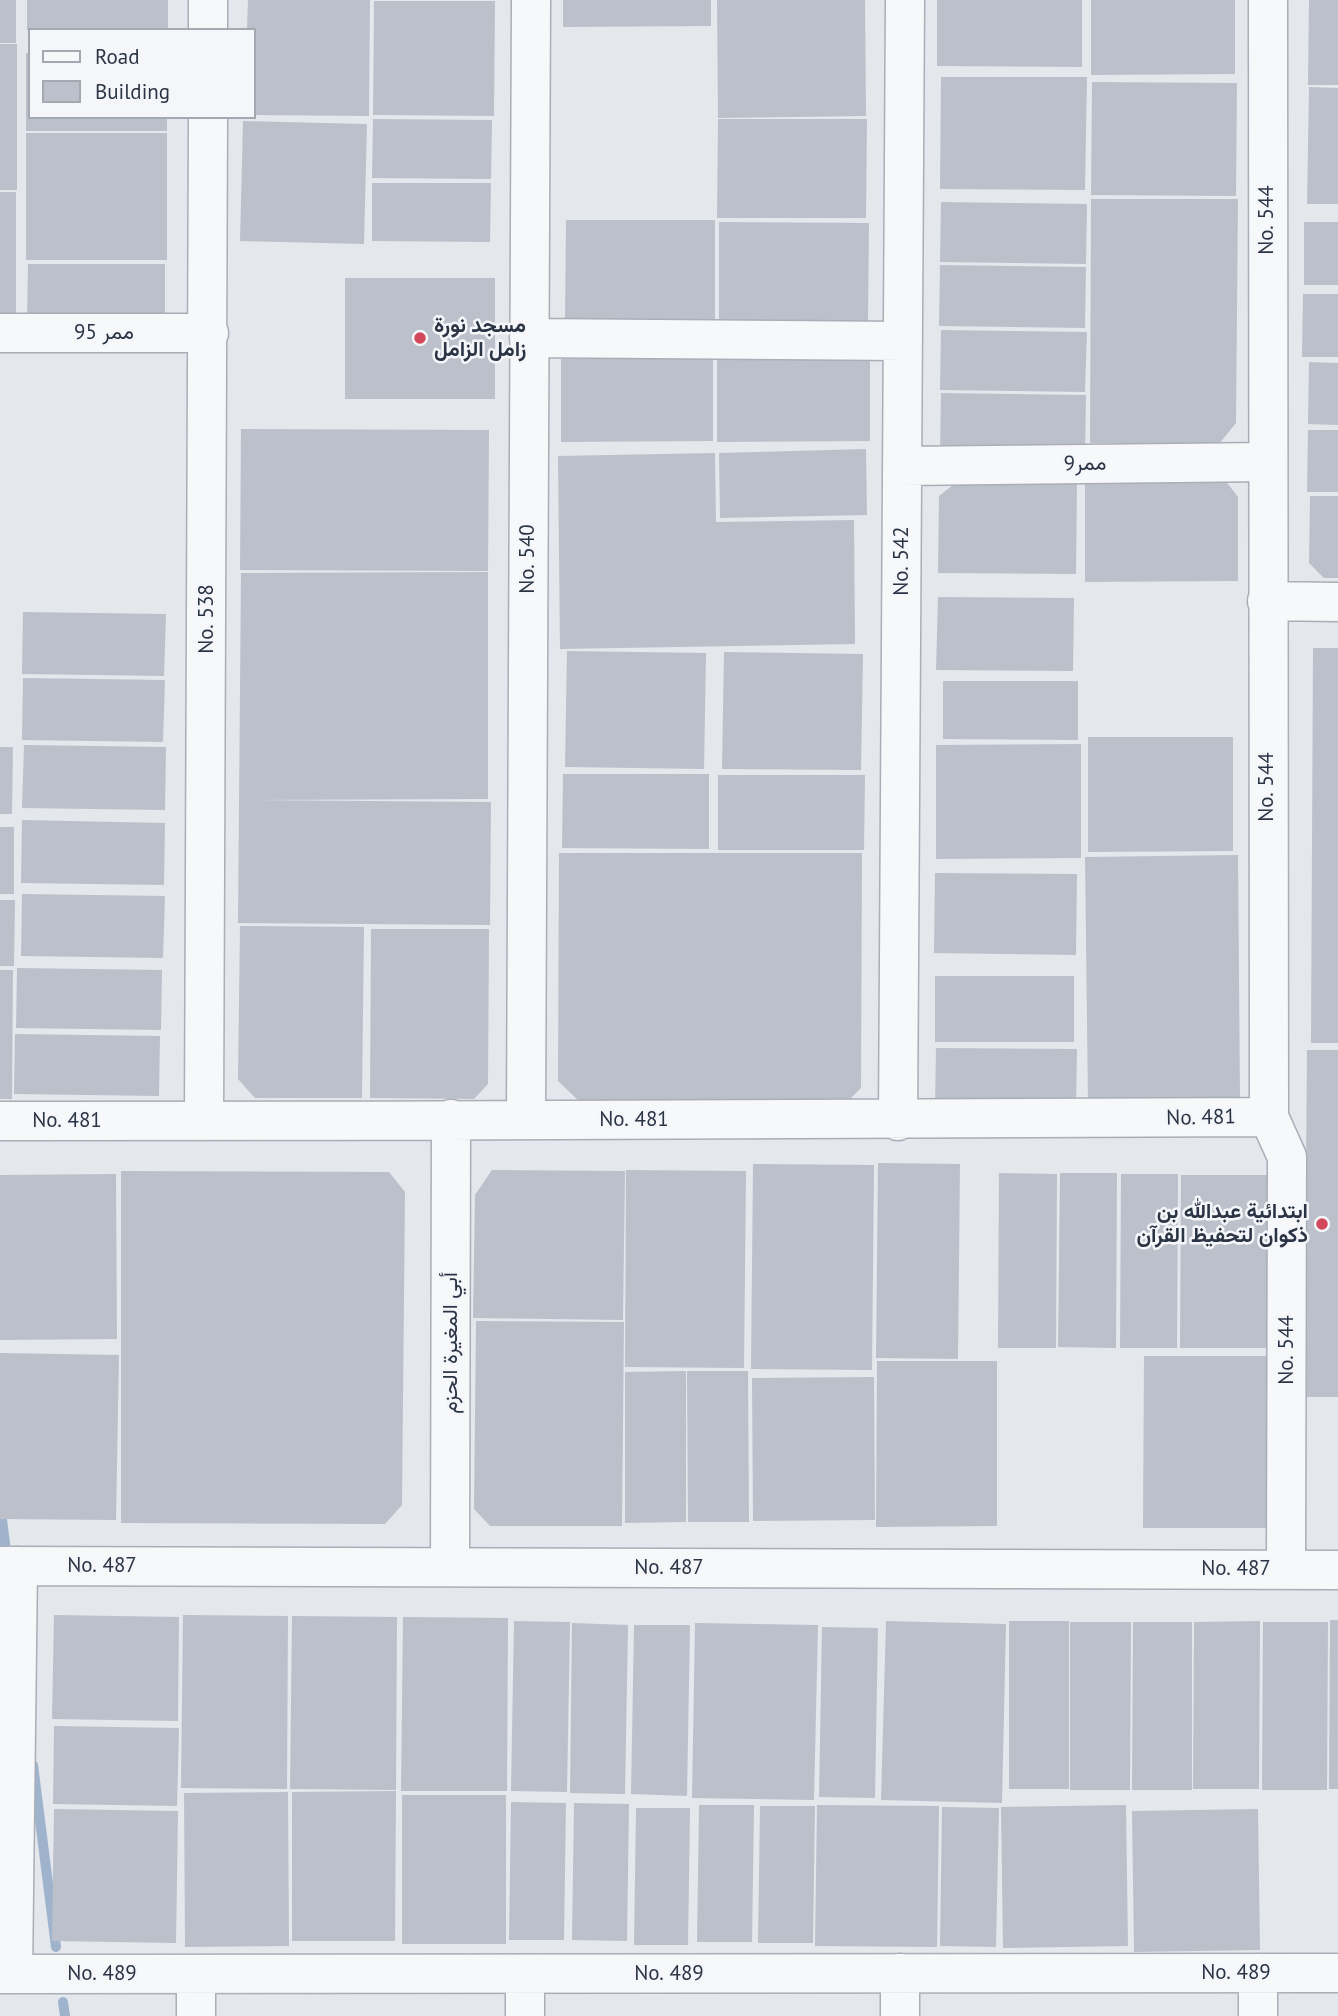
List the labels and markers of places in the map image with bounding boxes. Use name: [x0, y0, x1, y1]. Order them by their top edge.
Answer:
place label: مسجد نورة زامل الزامل: [434, 313, 526, 363]
marker: مسجد نورة زامل الزامل: [412, 330, 428, 346]
place label: ابتدائية عبدالله بن ذكوان لتحفيظ القرآن: [1136, 1199, 1308, 1249]
marker: ابتدائية عبدالله بن ذكوان لتحفيظ القرآن: [1314, 1216, 1330, 1232]

